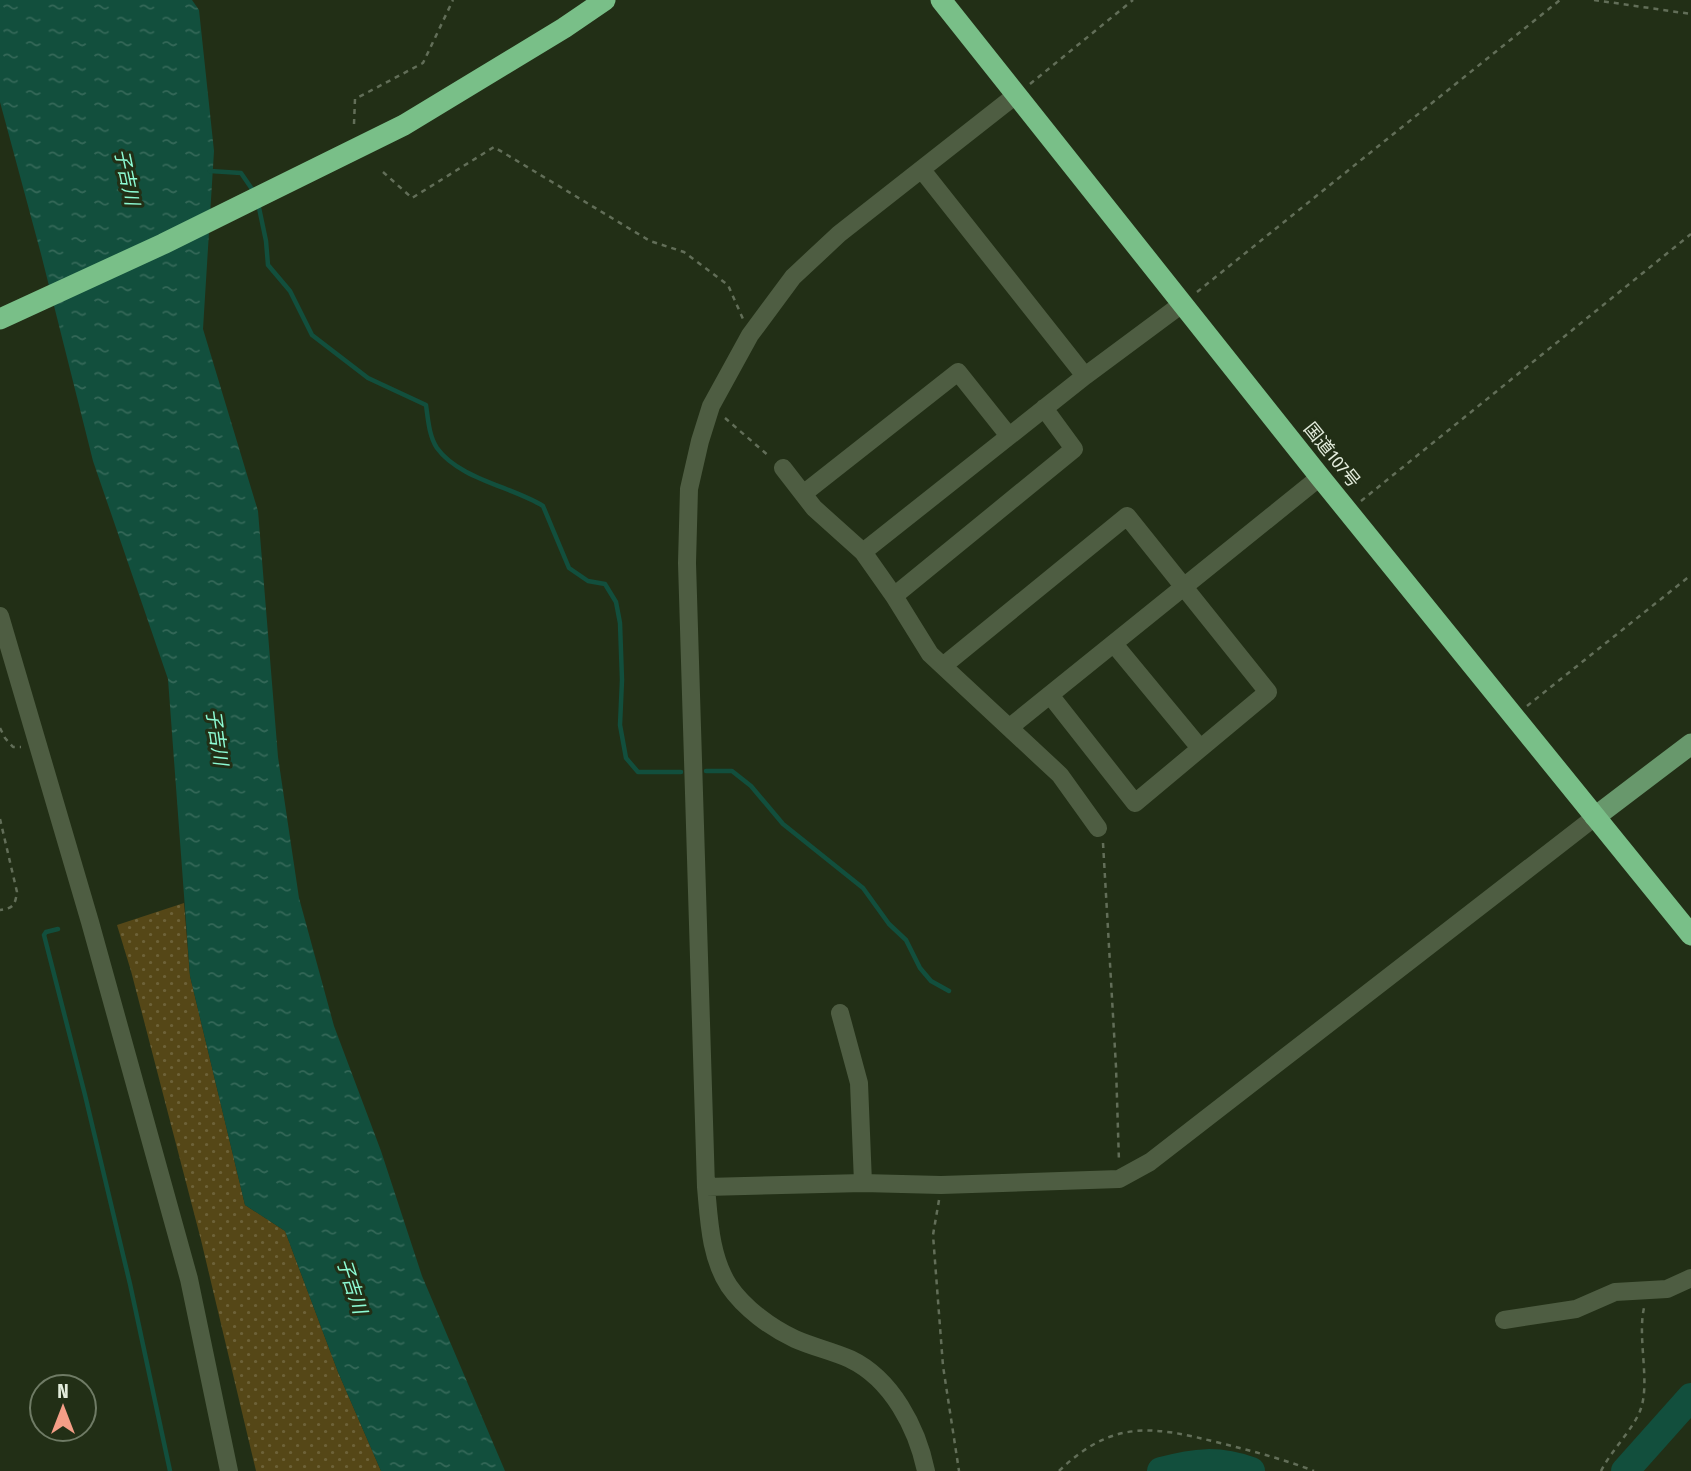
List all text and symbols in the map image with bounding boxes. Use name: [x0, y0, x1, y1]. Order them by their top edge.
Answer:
water label: 子吉川: [110, 147, 145, 209]
street label: 国道107号: [1299, 418, 1365, 492]
water label: 子吉川: [202, 707, 233, 769]
water label: 子吉川: [332, 1255, 372, 1319]
north arrow: [28, 1373, 98, 1443]
text: N: [57, 1380, 69, 1403]

